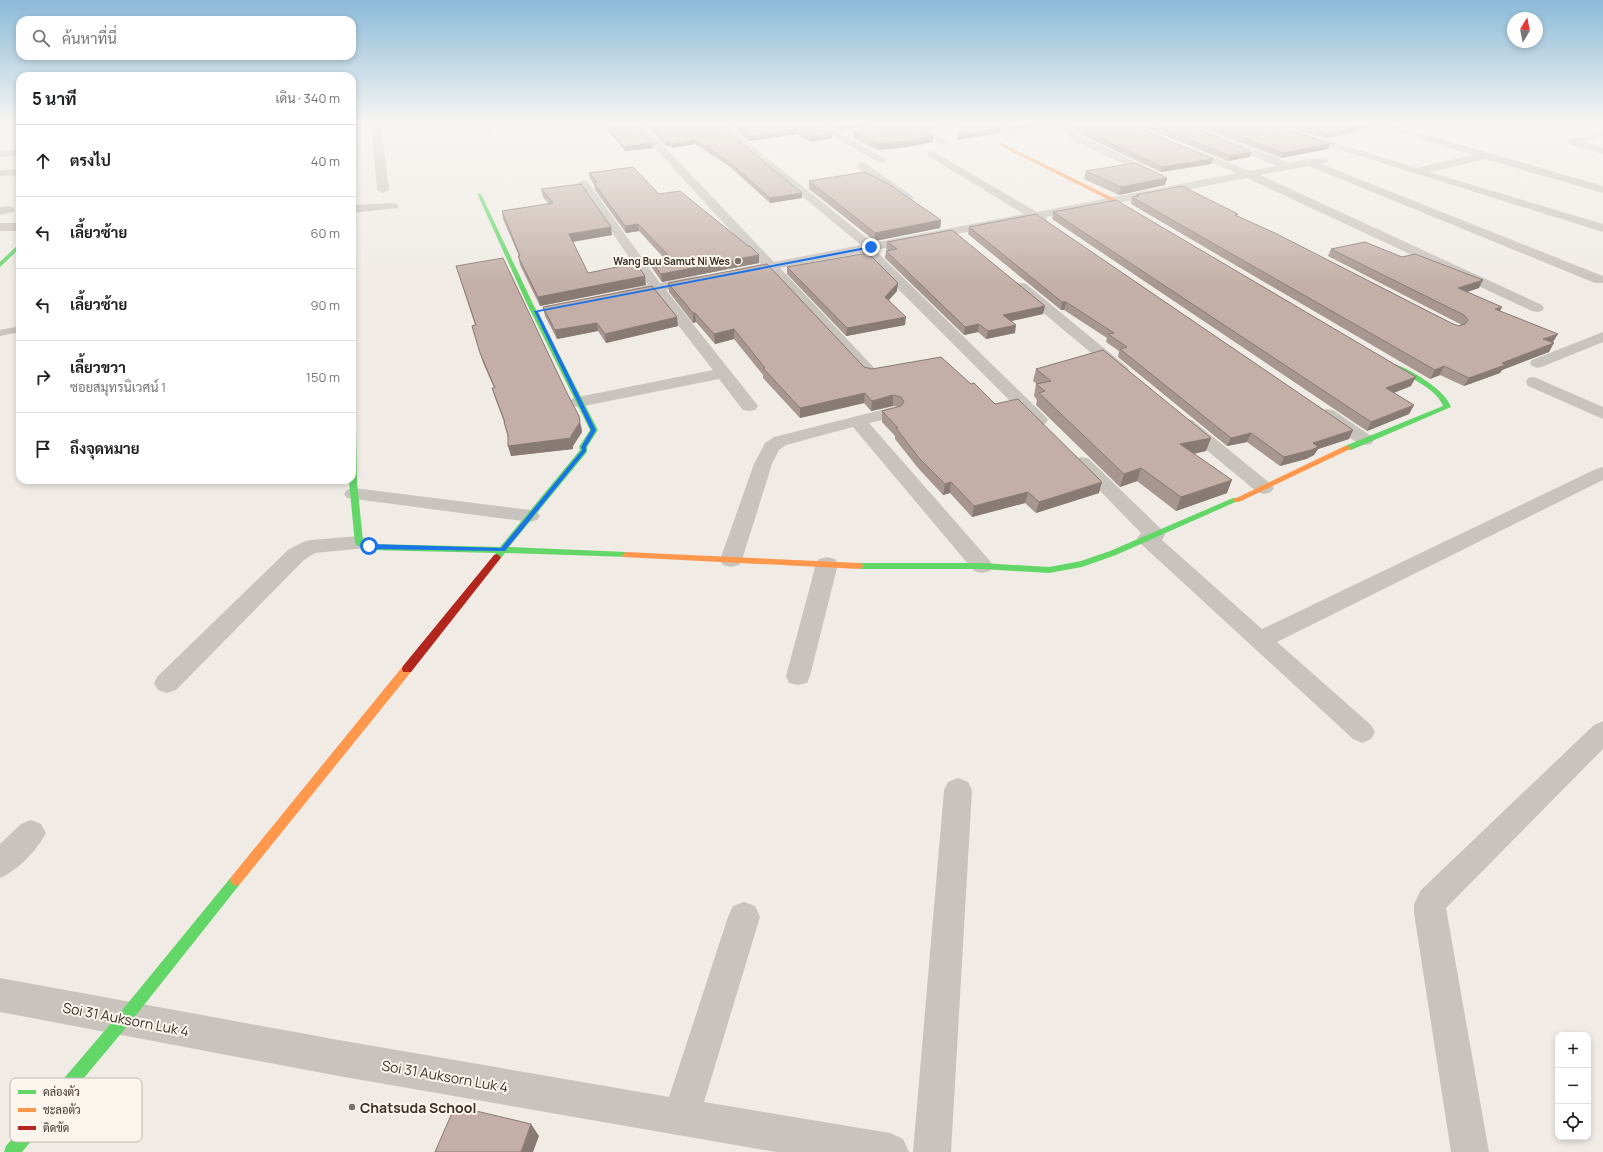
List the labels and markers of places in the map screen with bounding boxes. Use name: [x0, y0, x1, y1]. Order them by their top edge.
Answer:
place label: Wang Buu Samut Ni Wes: [613, 254, 731, 268]
marker: Wang Buu Samut Ni Wes: [733, 256, 743, 266]
place label: Chatsuda School: [360, 1098, 476, 1117]
marker: Chatsuda School: [347, 1102, 357, 1112]

